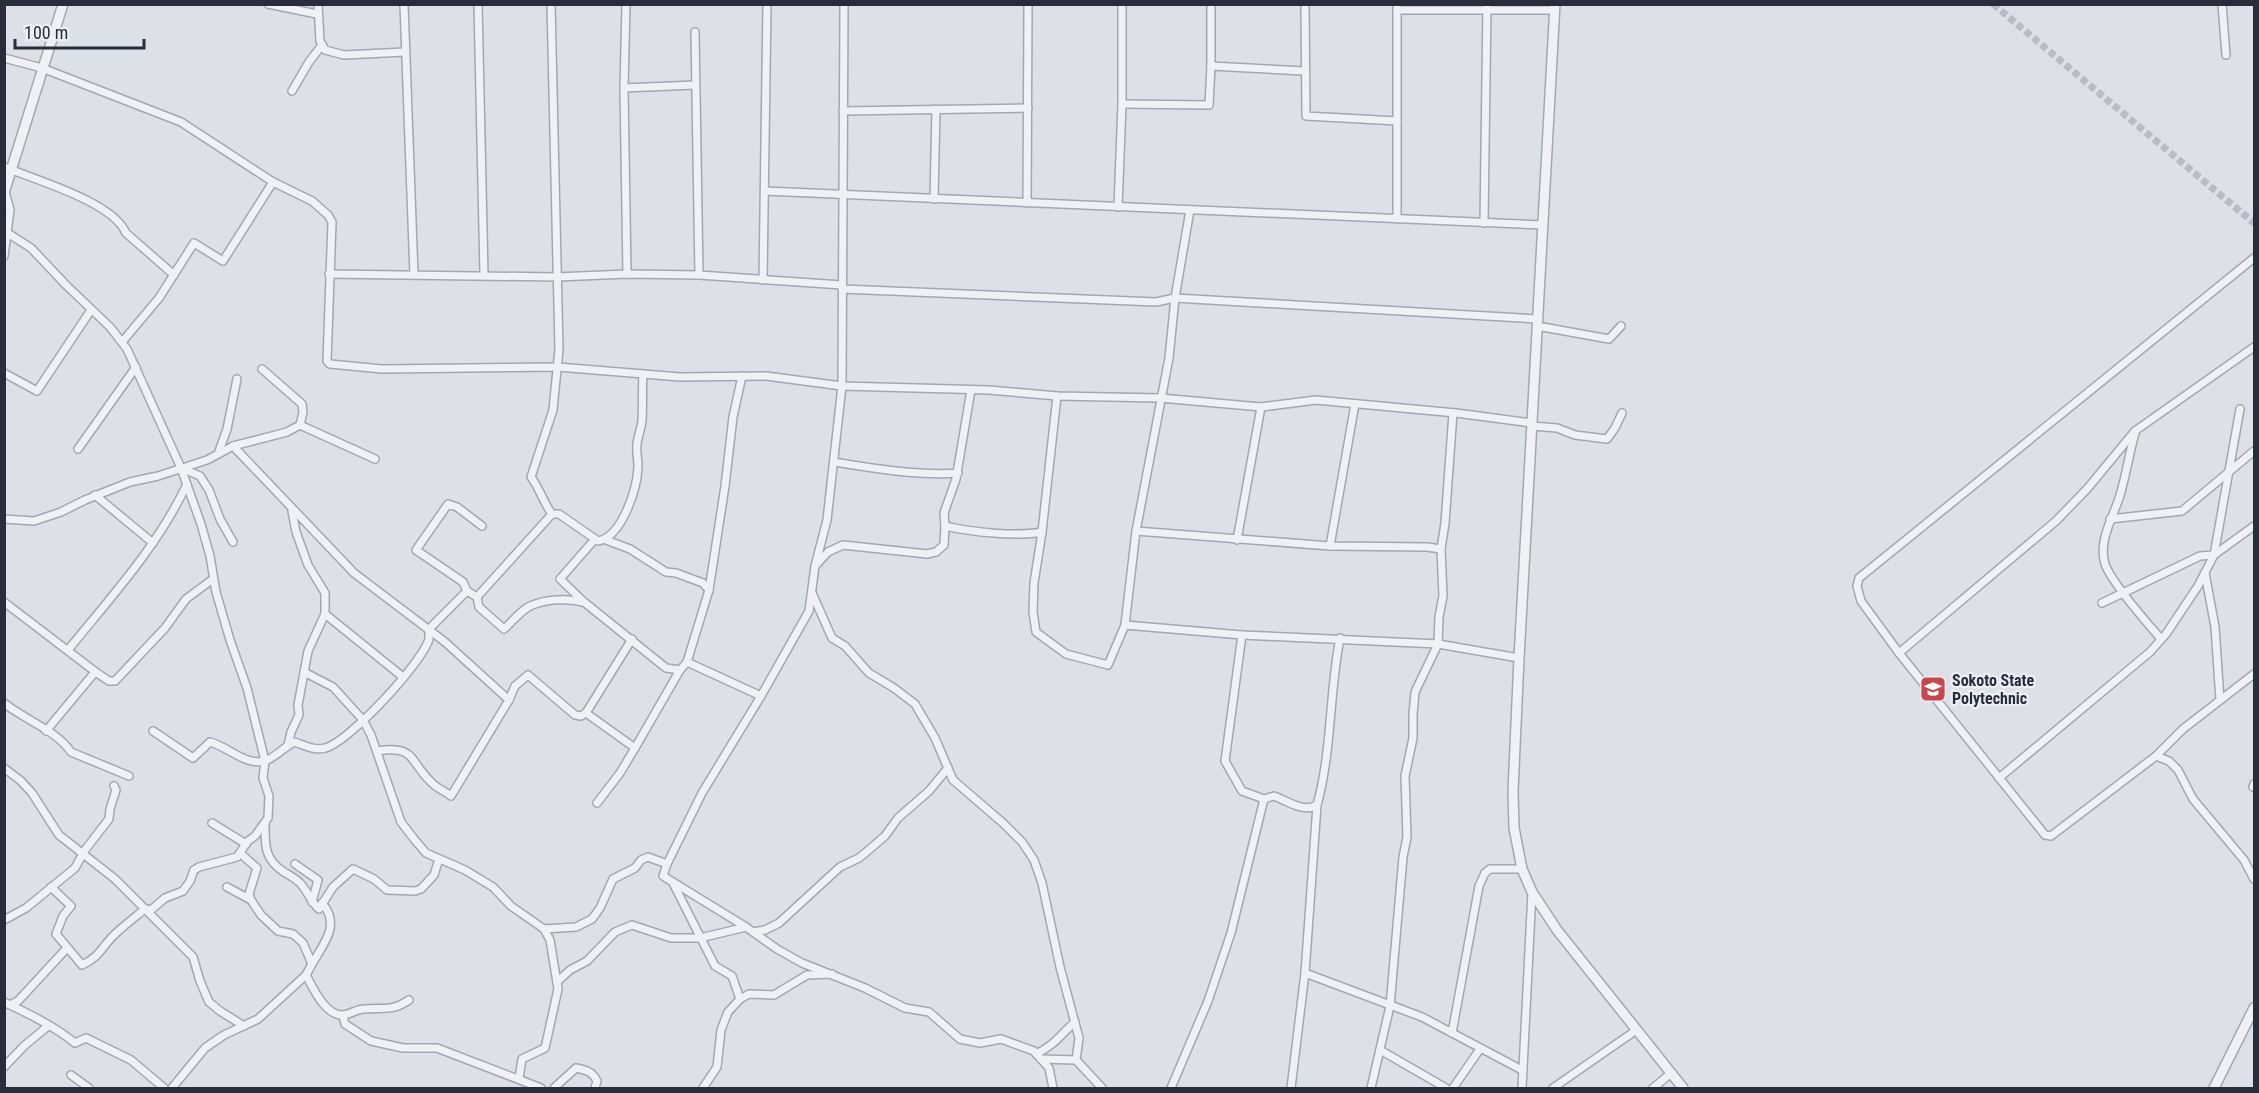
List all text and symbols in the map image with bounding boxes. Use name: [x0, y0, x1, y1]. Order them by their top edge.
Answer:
scale bar: [15, 12, 144, 50]
text: 100 m: [24, 22, 68, 43]
place label: Sokoto State Polytechnic: [1952, 671, 2035, 708]
school or university icon: Sokoto State Polytechnic: [1918, 674, 1948, 704]

